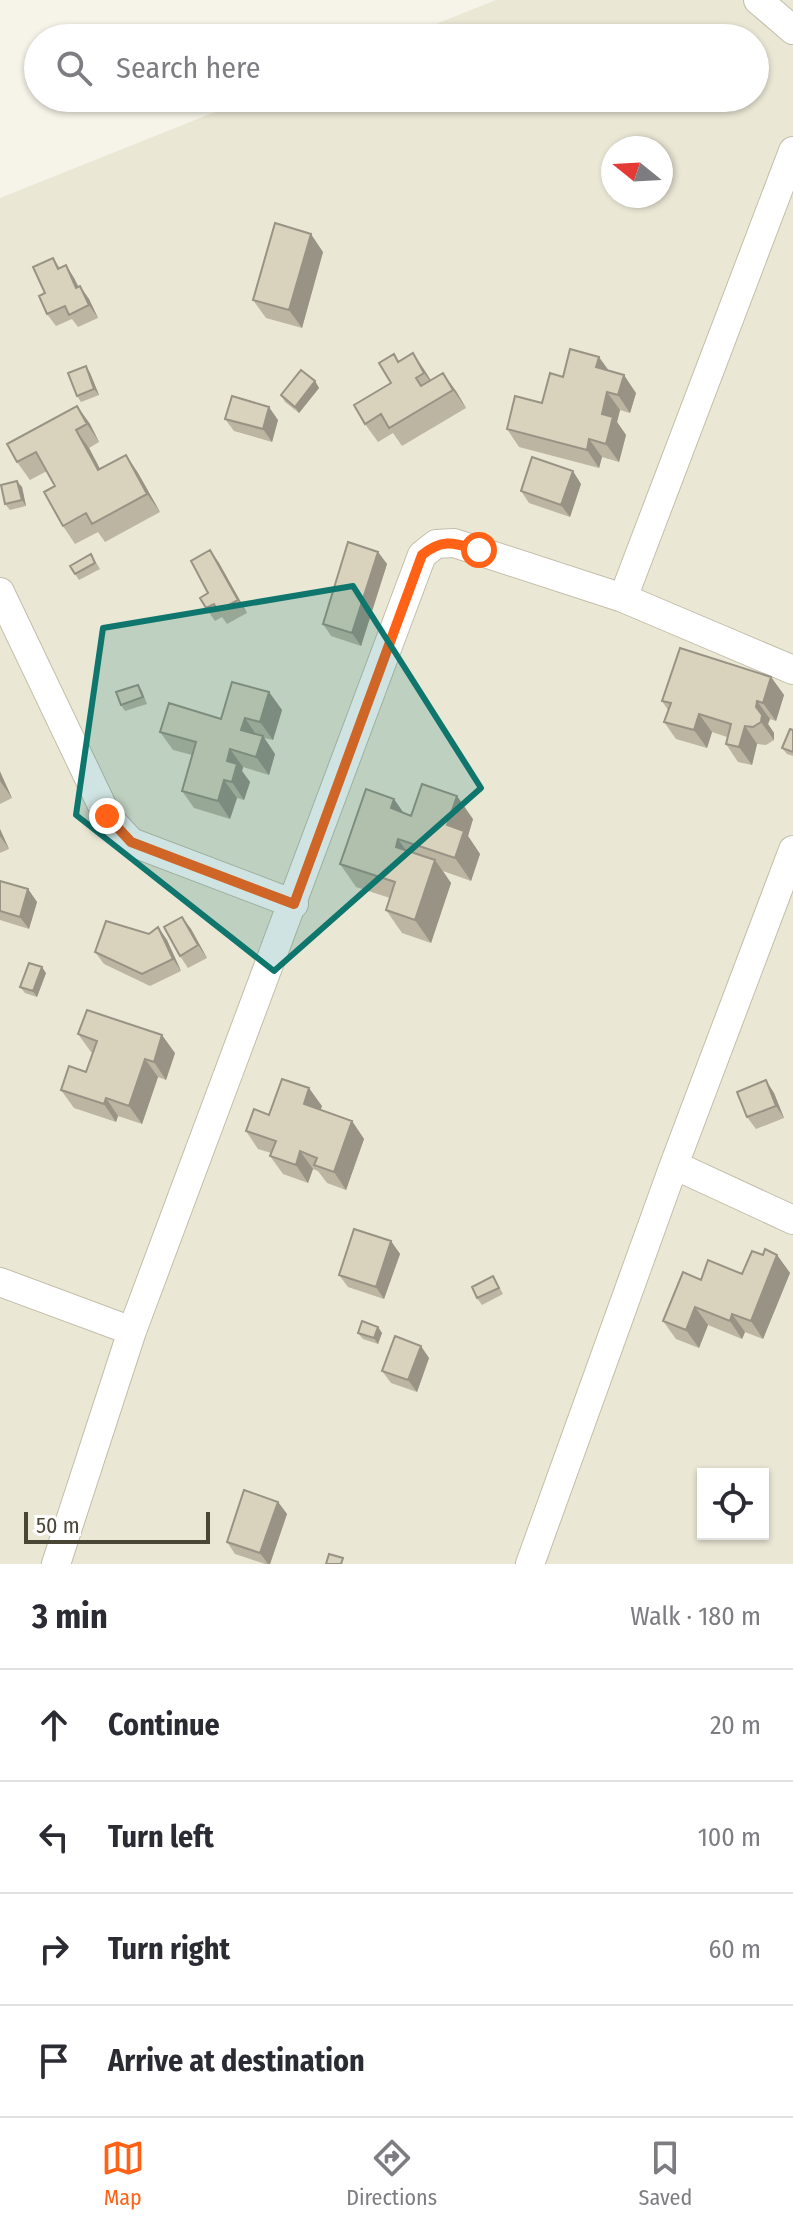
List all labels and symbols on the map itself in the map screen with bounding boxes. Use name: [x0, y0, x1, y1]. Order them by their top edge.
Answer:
north arrow: [601, 136, 673, 208]
route start: [461, 532, 497, 568]
route end: [89, 798, 125, 834]
scale bar: [24, 1508, 210, 1544]

